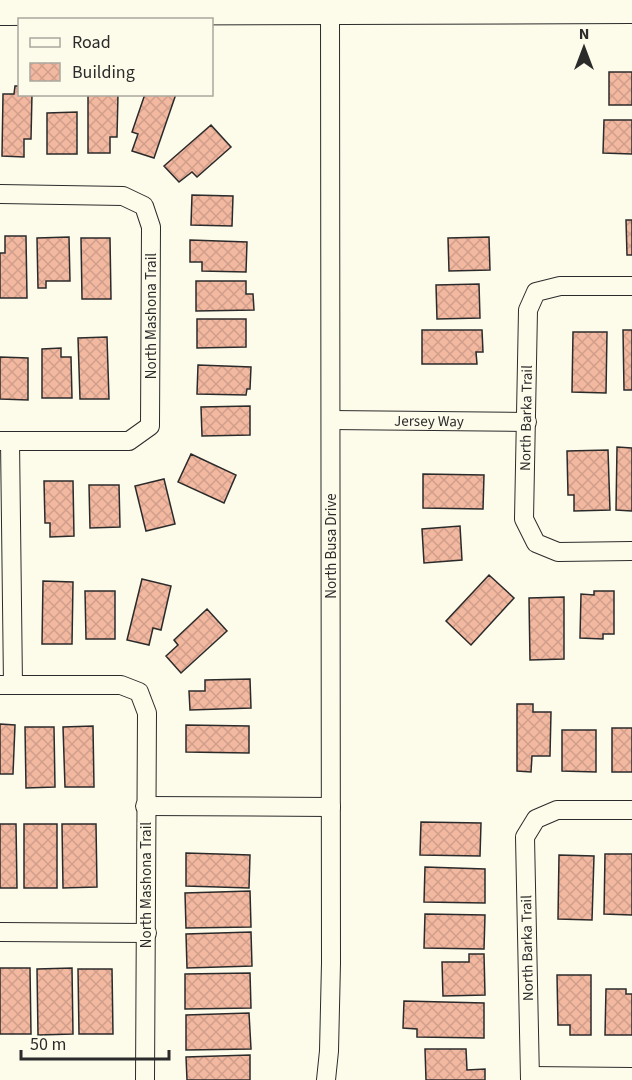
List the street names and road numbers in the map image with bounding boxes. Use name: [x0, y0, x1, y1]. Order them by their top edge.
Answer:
street label: North Mashona Trail: [141, 253, 162, 379]
street label: North Barka Trail: [515, 365, 538, 471]
street label: Jersey Way: [394, 411, 464, 432]
street label: North Busa Drive: [321, 493, 342, 599]
street label: North Mashona Trail: [136, 822, 157, 948]
street label: North Barka Trail: [516, 895, 539, 1001]

